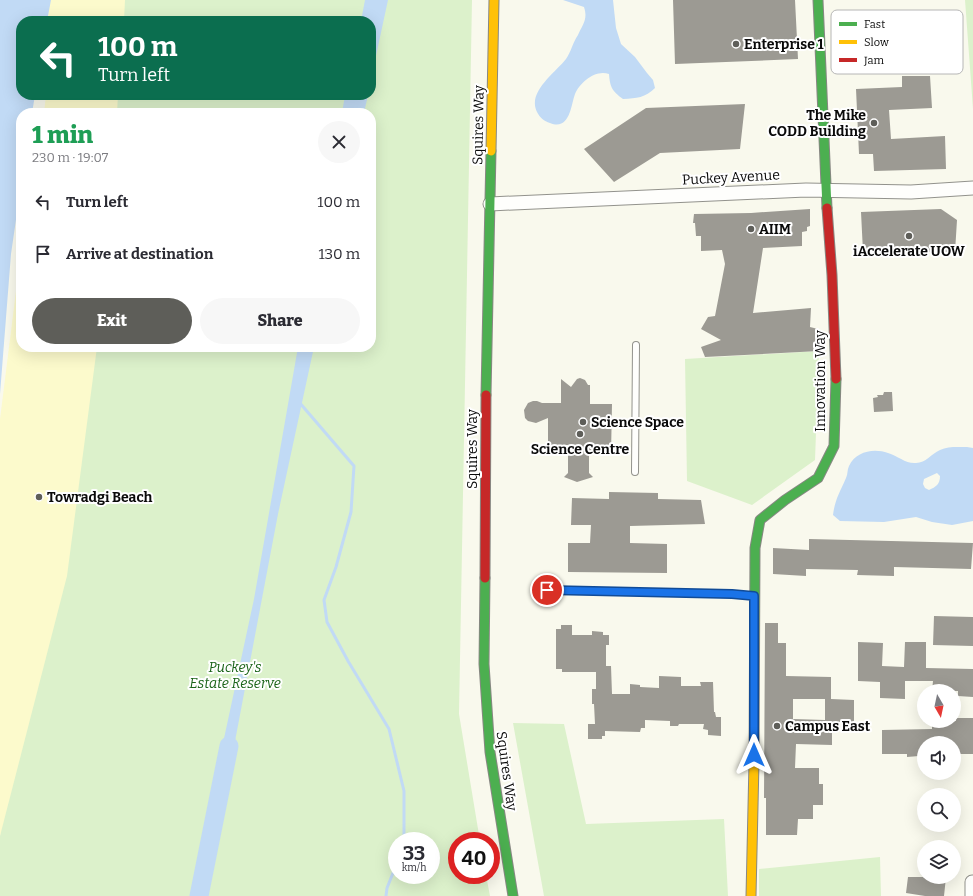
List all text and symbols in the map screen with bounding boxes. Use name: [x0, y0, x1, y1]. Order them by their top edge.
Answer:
legend: [831, 10, 963, 74]
text: Fast: [864, 18, 885, 31]
text: 100 m: [98, 30, 177, 63]
icon: left: [32, 32, 84, 84]
place label: Enterprise 1: [744, 36, 823, 53]
text: Slow: [864, 36, 889, 49]
marker: Enterprise 1: [731, 39, 741, 49]
text: Jam: [863, 54, 884, 67]
text: Turn left: [98, 64, 170, 86]
street label: Squires Way: [469, 84, 488, 165]
place label: The Mike CODD Building: [768, 107, 866, 140]
marker: The Mike CODD Building: [869, 118, 879, 128]
text: 1 min: [32, 121, 93, 149]
button: close: [318, 121, 360, 163]
text: 230 m · 19:07: [32, 150, 108, 165]
street label: Puckey Avenue: [682, 166, 780, 189]
icon: left: [32, 191, 54, 213]
text: Turn left: [66, 193, 128, 211]
text: 100 m: [317, 193, 360, 211]
place label: AIIM: [759, 221, 791, 238]
marker: AIIM: [746, 224, 756, 234]
marker: iAccelerate UOW: [904, 231, 914, 241]
icon: arrive: [32, 243, 54, 265]
place label: iAccelerate UOW: [853, 243, 966, 260]
text: Arrive at destination: [66, 245, 213, 263]
text: 130 m: [318, 245, 360, 263]
button: Exit: [32, 298, 192, 344]
button: Share: [200, 298, 360, 344]
street label: Innovation Way: [812, 329, 829, 432]
street label: Squires Way: [464, 408, 481, 489]
place label: Science Space: [591, 414, 684, 431]
marker: Science Space: [578, 417, 588, 427]
marker: Science Centre: [575, 429, 585, 439]
place label: Science Centre: [531, 441, 630, 458]
place label: Towradgi Beach: [47, 489, 153, 506]
marker: Towradgi Beach: [34, 492, 44, 502]
pin: [530, 573, 564, 607]
icon: arrive: [536, 579, 558, 601]
park label: Puckey's Estate Reserve: [189, 659, 281, 692]
north arrow: [917, 684, 961, 728]
map controls: [917, 684, 961, 884]
place label: Campus East: [785, 718, 871, 735]
marker: Campus East: [772, 721, 782, 731]
street label: Squires Way: [493, 730, 521, 812]
position arrow: [733, 734, 775, 776]
button: sound: [917, 736, 961, 780]
button: search: [917, 788, 961, 832]
speed limit sign: 40: [448, 832, 500, 884]
button: layers: [917, 840, 961, 884]
text: 33: [403, 841, 425, 865]
text: km/h: [402, 862, 426, 874]

